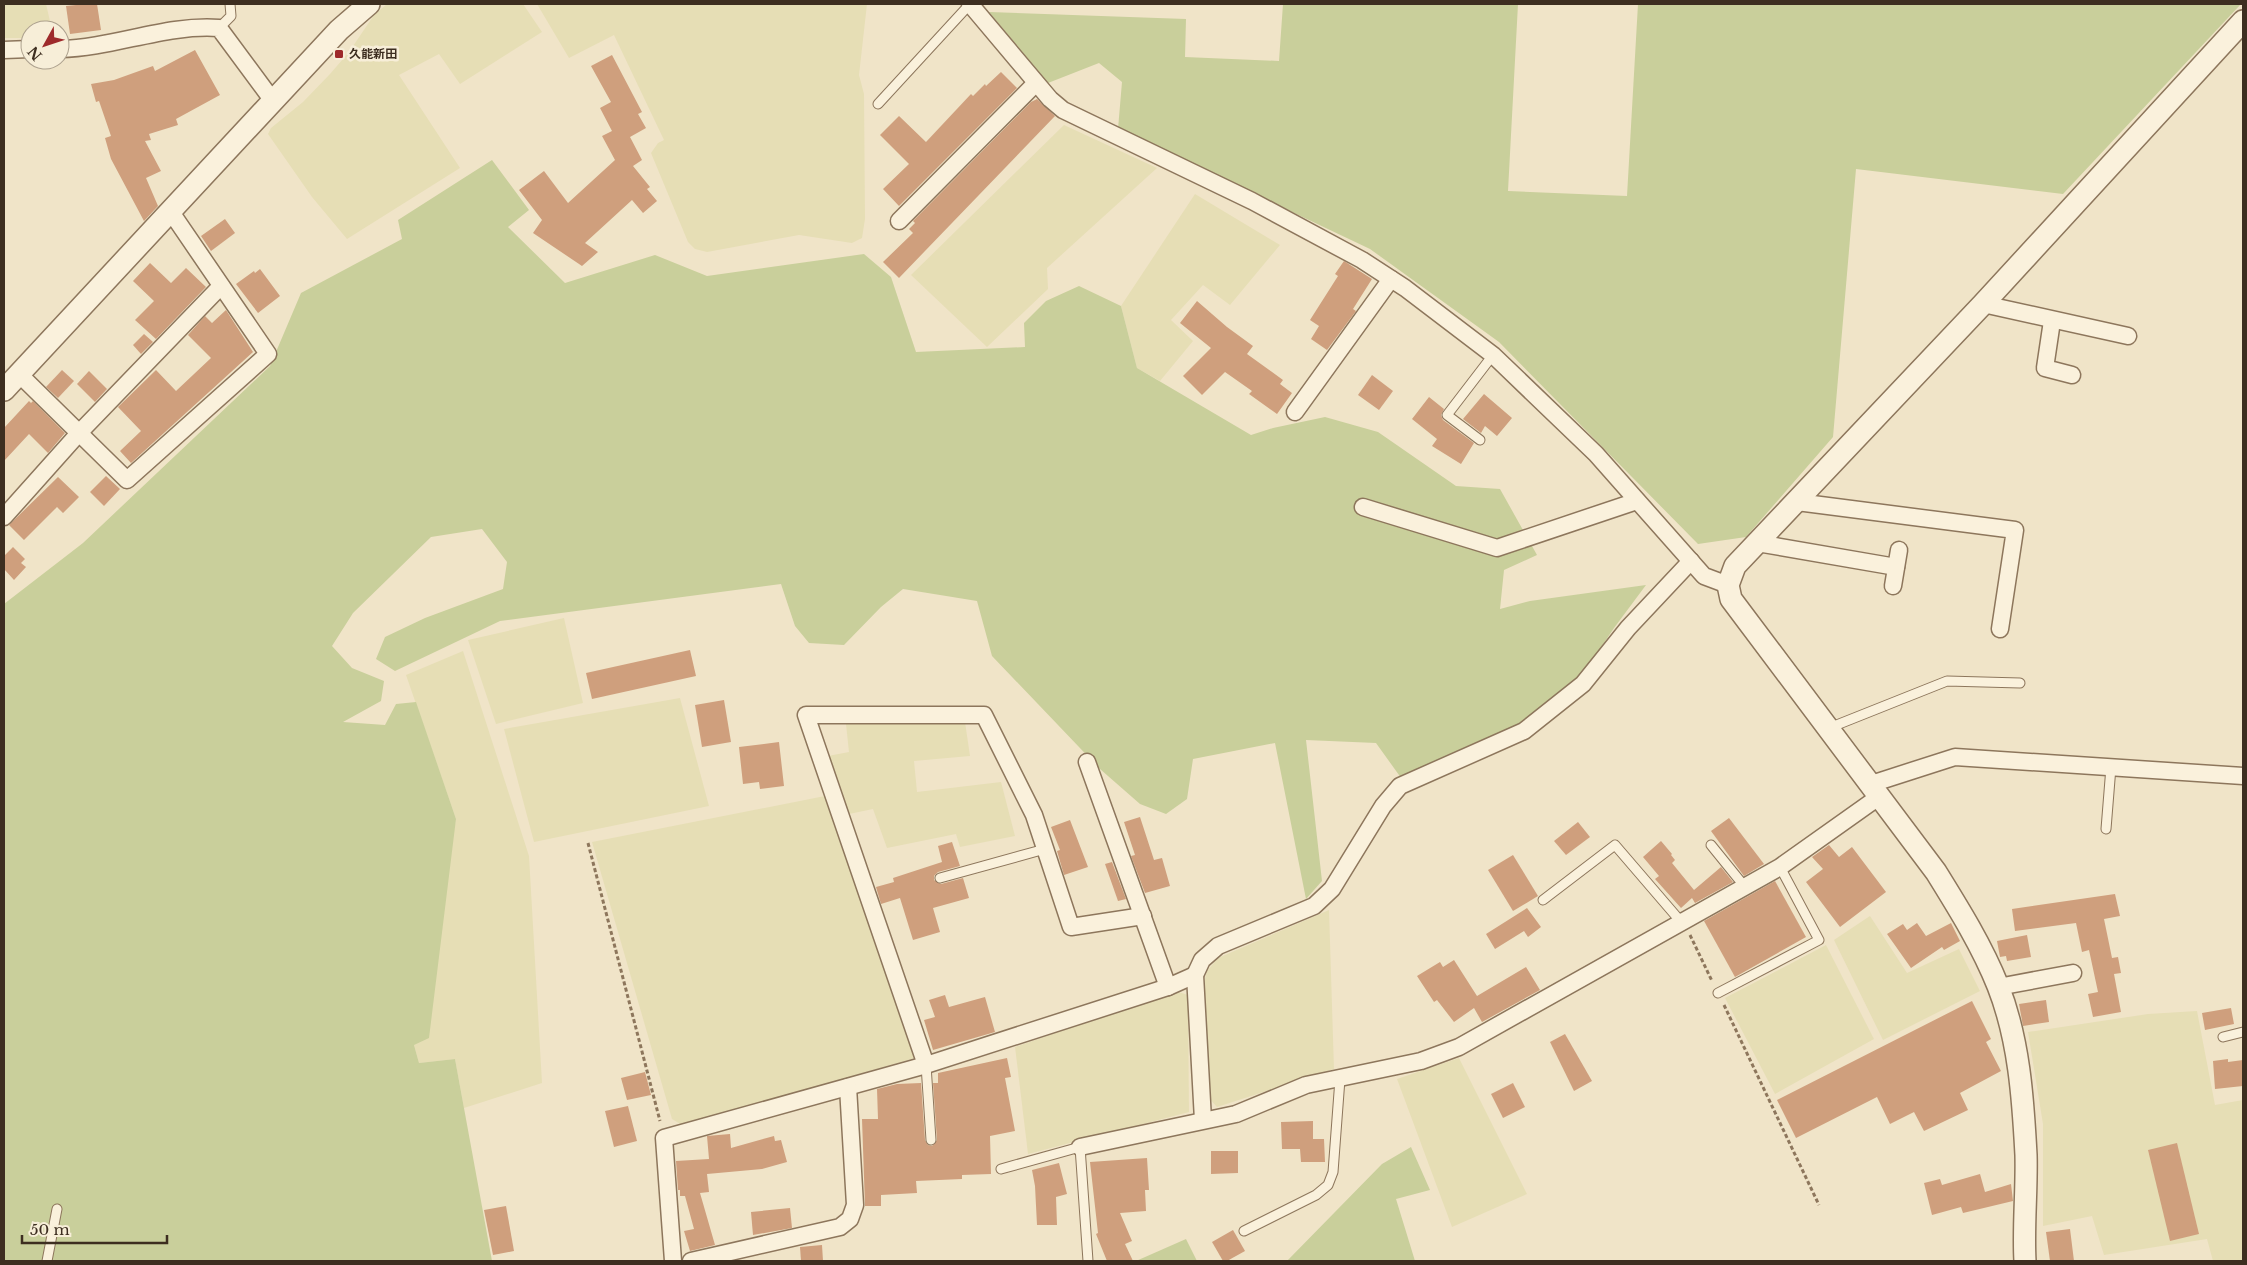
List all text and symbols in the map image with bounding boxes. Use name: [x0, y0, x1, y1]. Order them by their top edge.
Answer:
north arrow: [20, 20, 70, 70]
text: N: [24, 43, 46, 64]
place label: 久能新田: [349, 46, 397, 61]
marker: 久能新田: [333, 48, 345, 60]
scale bar: [22, 1212, 168, 1244]
text: 50 m: [30, 1220, 70, 1239]

